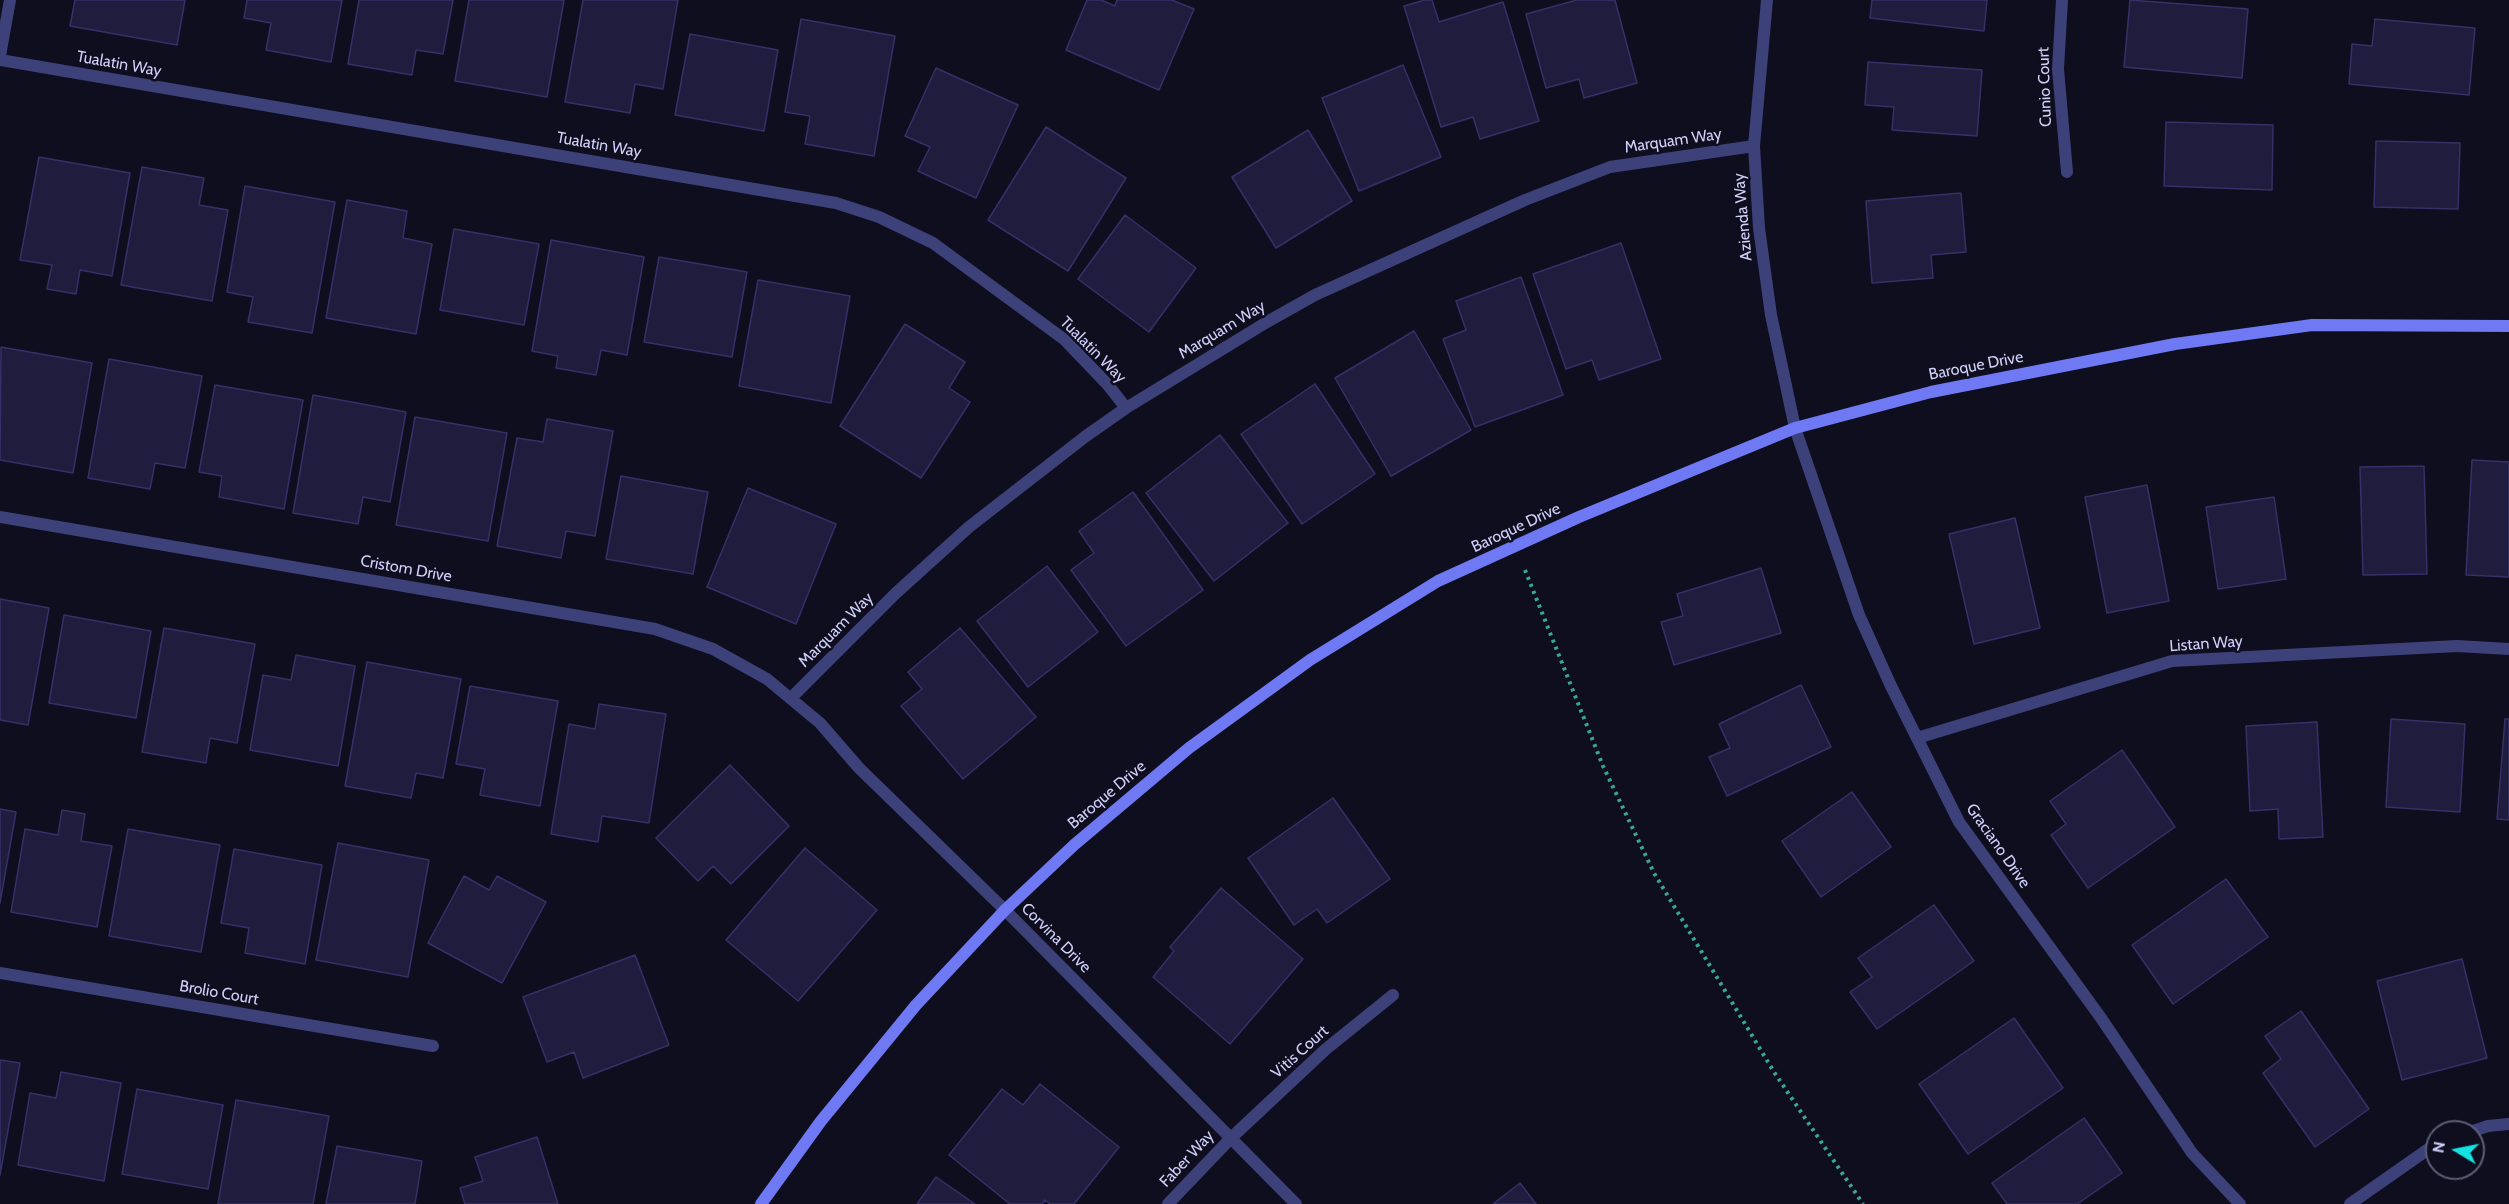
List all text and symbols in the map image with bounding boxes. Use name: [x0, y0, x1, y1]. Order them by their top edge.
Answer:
street label: Tualatin Way: [75, 47, 163, 81]
street label: Cunio Court: [2034, 47, 2056, 127]
street label: Marquam Way: [1623, 125, 1723, 157]
street label: Tualatin Way: [555, 128, 643, 162]
street label: Azienda Way: [1730, 172, 1756, 262]
street label: Marquam Way: [1175, 297, 1269, 363]
street label: Tualatin Way: [1056, 313, 1130, 387]
street label: Baroque Drive: [1927, 347, 2025, 385]
street label: Baroque Drive: [1469, 499, 1563, 557]
street label: Cristom Drive: [359, 552, 453, 586]
street label: Marquam Way: [795, 589, 877, 671]
street label: Listan Way: [2169, 632, 2243, 656]
street label: Baroque Drive: [1064, 757, 1150, 833]
street label: Graciano Drive: [1962, 800, 2034, 892]
street label: Corvina Drive: [1017, 899, 1095, 977]
street label: Brolio Court: [178, 977, 260, 1009]
street label: Vitis Court: [1268, 1021, 1332, 1083]
north arrow: [2425, 1120, 2485, 1180]
street label: Faber Way: [1156, 1127, 1218, 1191]
text: N: [2428, 1140, 2449, 1154]

